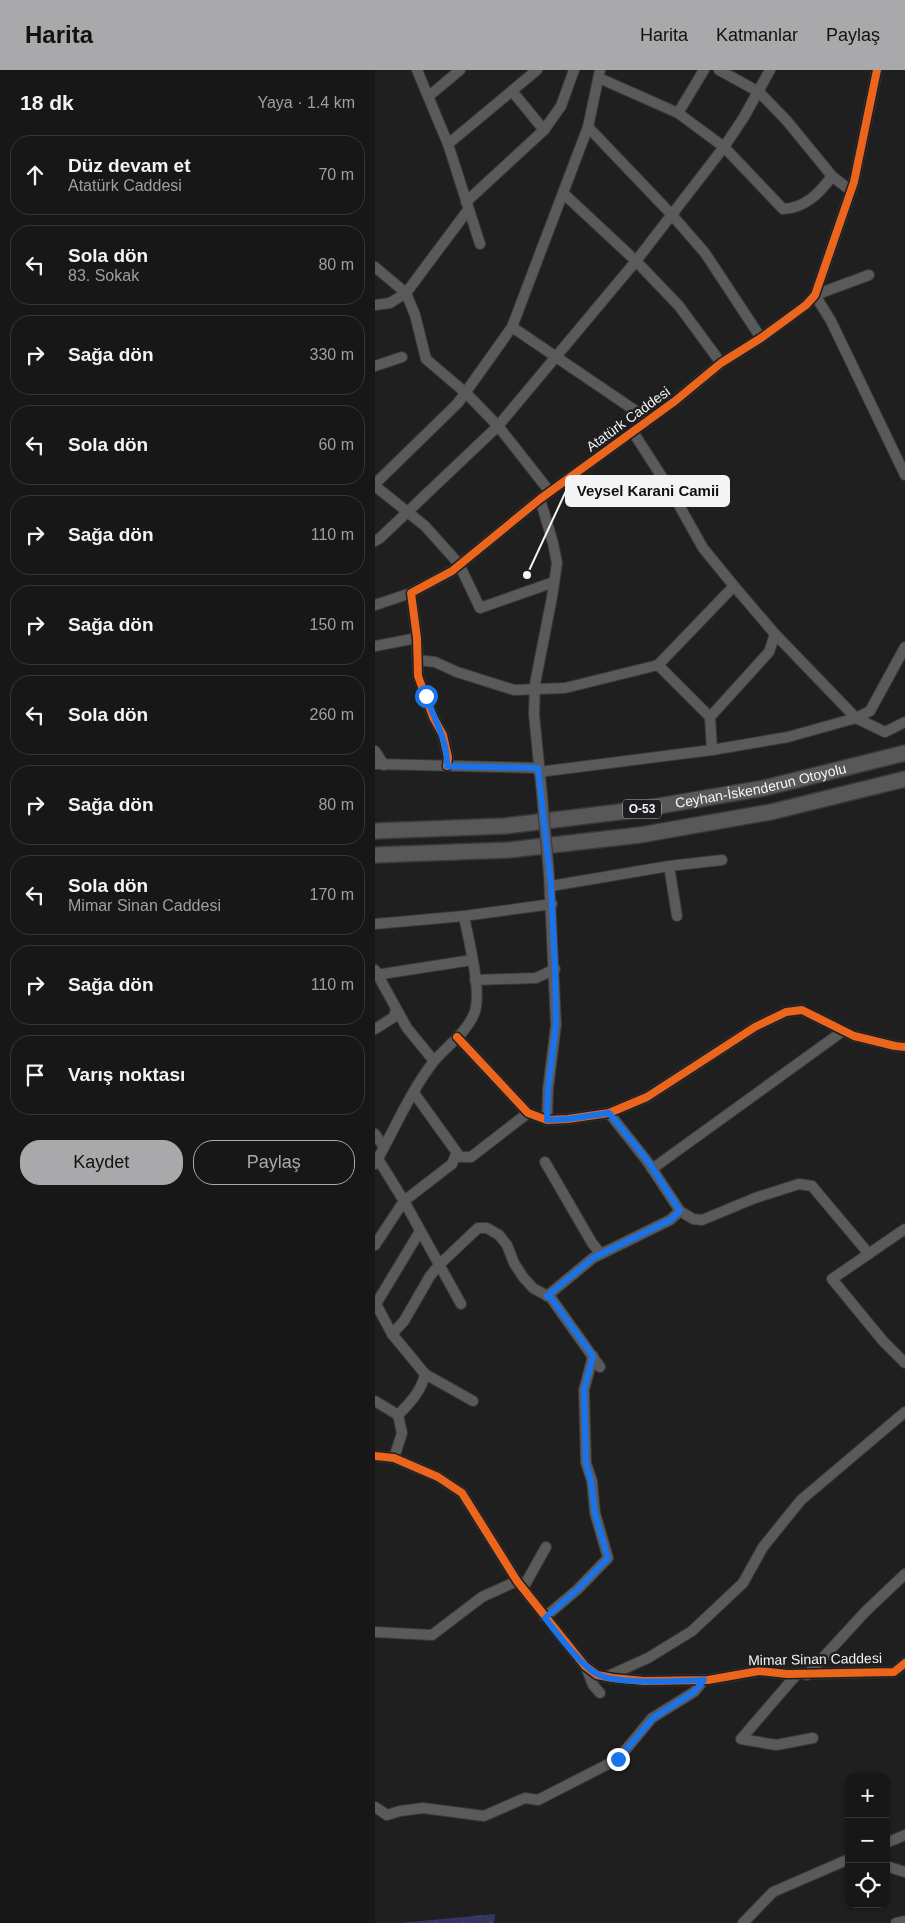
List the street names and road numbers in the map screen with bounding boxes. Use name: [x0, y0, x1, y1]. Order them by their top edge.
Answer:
street label: Atatürk Caddesi: [583, 383, 673, 455]
street label: Ceyhan-İskenderun Otoyolu: [674, 760, 848, 811]
road number: O-53: [623, 800, 661, 819]
street label: Mimar Sinan Caddesi: [748, 1650, 882, 1668]

